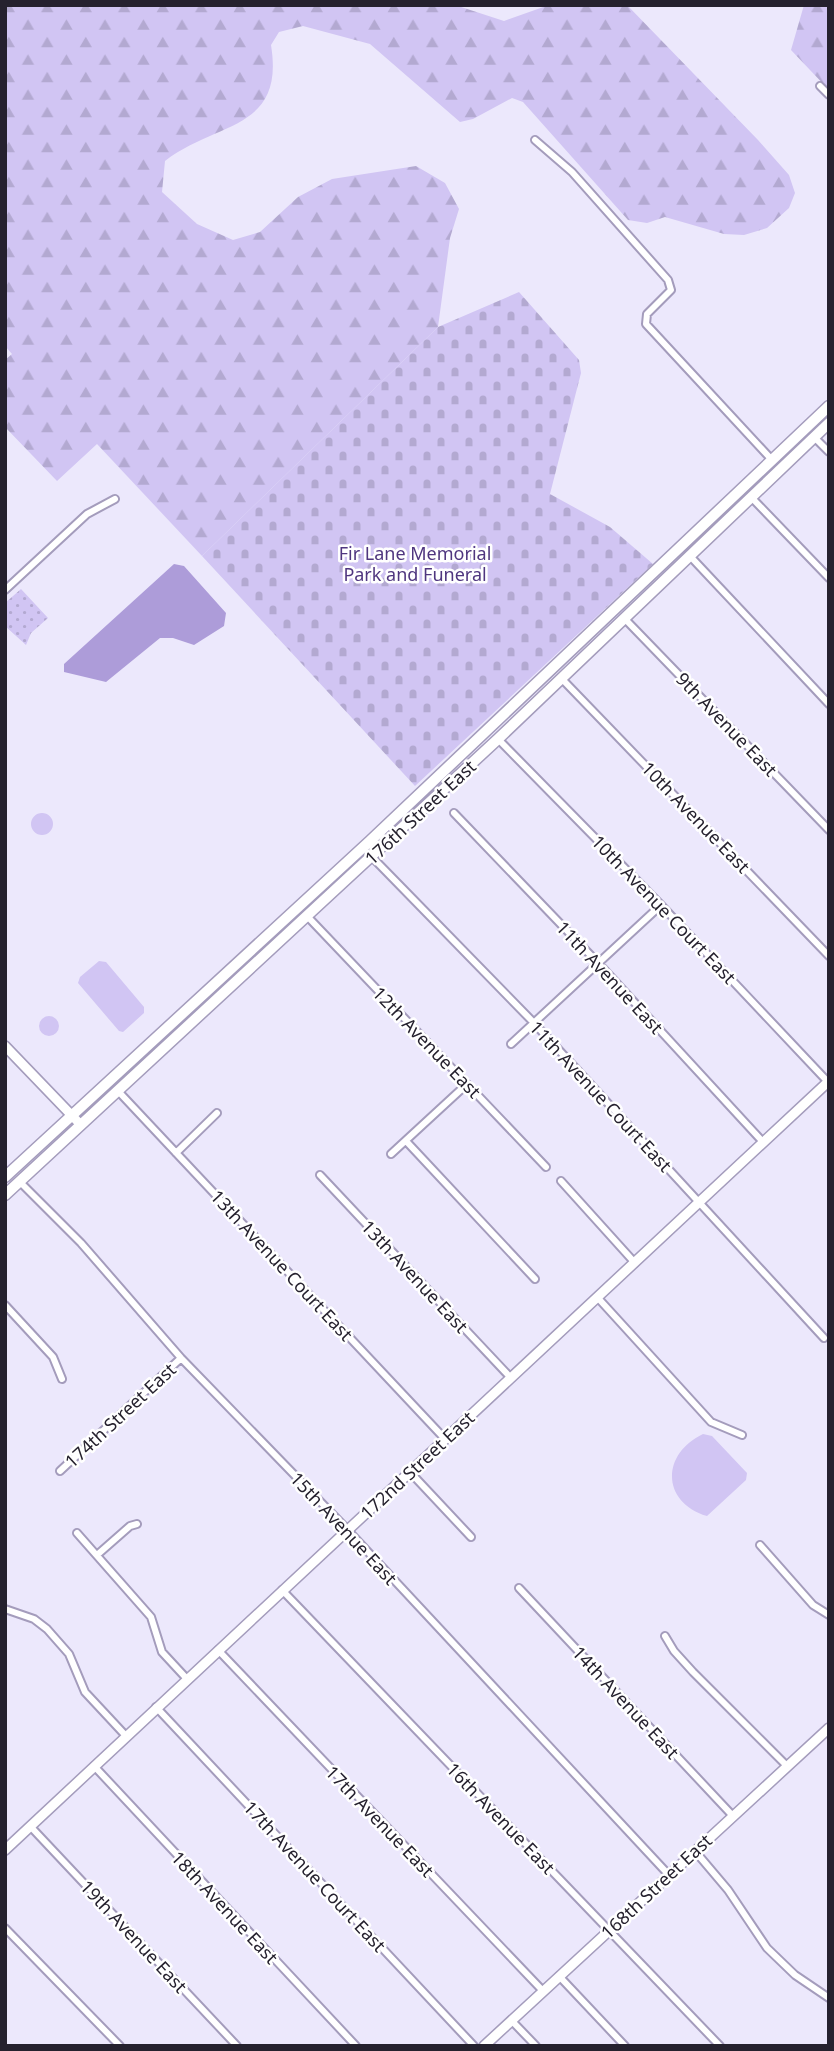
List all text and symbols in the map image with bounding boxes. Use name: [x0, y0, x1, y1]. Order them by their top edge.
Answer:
park label: Fir Lane Memorial Park and Funeral: [339, 541, 491, 586]
street label: 9th Avenue East: [671, 667, 783, 782]
street label: 176th Street East: [359, 754, 481, 870]
street label: 10th Avenue East: [637, 756, 756, 878]
street label: 10th Avenue Court East: [587, 829, 742, 989]
street label: 11th Avenue East: [551, 915, 669, 1039]
street label: 12th Avenue East: [368, 981, 487, 1103]
street label: 11th Avenue Court East: [525, 1015, 678, 1177]
street label: 13th Avenue Court East: [206, 1184, 359, 1346]
street label: 13th Avenue East: [356, 1214, 474, 1338]
street label: 174th Street East: [59, 1357, 181, 1473]
street label: 172nd Street East: [355, 1405, 480, 1524]
street label: 15th Avenue East: [285, 1466, 403, 1590]
street label: 14th Avenue East: [567, 1640, 685, 1764]
street label: 16th Avenue East: [442, 1757, 561, 1879]
street label: 17th Avenue East: [321, 1760, 440, 1882]
street label: 17th Avenue Court East: [239, 1795, 392, 1957]
street label: 168th Street East: [595, 1828, 717, 1944]
street label: 18th Avenue East: [166, 1845, 284, 1969]
street label: 19th Avenue East: [75, 1874, 193, 1998]

